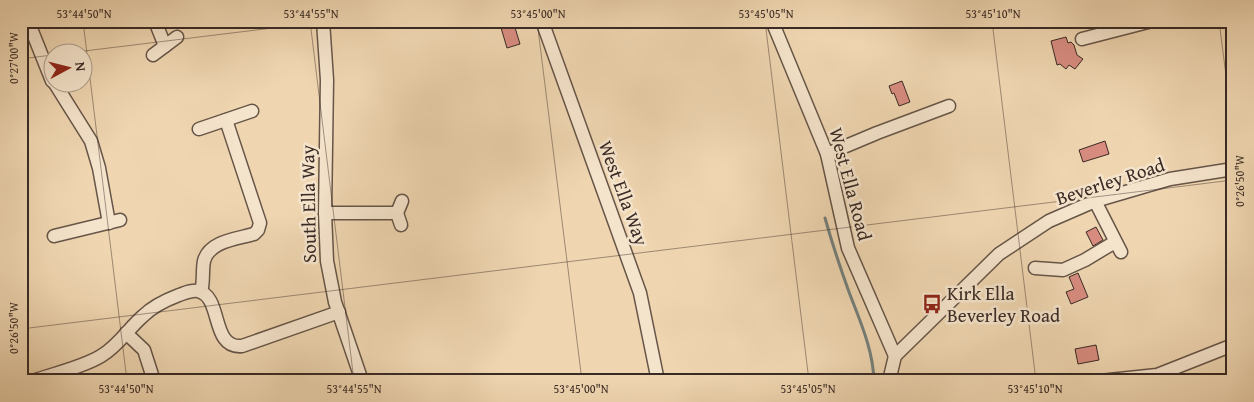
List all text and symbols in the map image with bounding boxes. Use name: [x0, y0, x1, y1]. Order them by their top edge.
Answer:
text: 53°44'50"N: [56, 5, 112, 22]
text: 53°44'55"N: [283, 5, 339, 22]
text: 53°45'00"N: [510, 5, 566, 22]
text: 53°45'05"N: [738, 5, 794, 22]
text: 53°45'10"N: [965, 5, 1021, 22]
text: 0°27'00"W: [5, 31, 22, 84]
north arrow: [42, 42, 92, 92]
text: N: [70, 61, 91, 73]
street label: West Ella Road: [822, 124, 880, 244]
street label: West Ella Way: [592, 136, 656, 250]
street label: South Ella Way: [293, 144, 323, 263]
street label: Beverley Road: [1052, 150, 1169, 212]
text: 0°26'50"W: [1231, 154, 1248, 207]
place label: Kirk Ella Beverley Road: [947, 279, 1061, 329]
bus stop icon: Kirk Ella Beverley Road: [921, 293, 943, 315]
text: 0°26'50"W: [5, 301, 22, 354]
text: 53°44'50"N: [98, 380, 154, 397]
text: 53°44'55"N: [326, 380, 382, 397]
text: 53°45'00"N: [553, 380, 609, 397]
text: 53°45'05"N: [780, 380, 836, 397]
text: 53°45'10"N: [1007, 380, 1063, 397]

